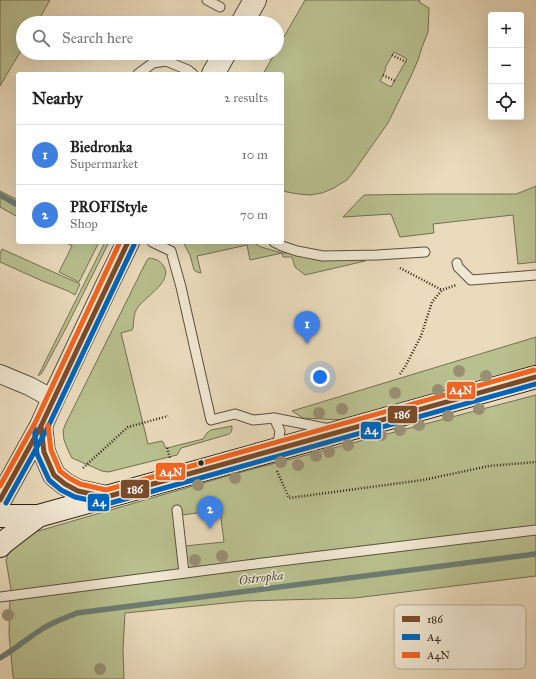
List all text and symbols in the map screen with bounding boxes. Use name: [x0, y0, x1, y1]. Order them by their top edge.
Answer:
map controls: [488, 12, 524, 120]
button: +: [488, 12, 524, 48]
search box: [16, 16, 284, 60]
icon: search: [30, 27, 52, 49]
text: Search here: [62, 29, 133, 47]
button: −: [488, 48, 524, 84]
button: locate: [488, 84, 524, 120]
text: Nearby: [32, 88, 83, 109]
text: 2 results: [224, 90, 268, 106]
text: Biedronka: [70, 138, 132, 156]
text: 1: [42, 147, 48, 163]
text: 10 m: [242, 147, 268, 163]
text: Supermarket: [70, 156, 138, 172]
text: PROFIStyle: [70, 198, 148, 216]
text: 2: [42, 207, 48, 223]
text: 70 m: [240, 207, 268, 223]
text: Shop: [70, 216, 98, 232]
pin: 1: [294, 311, 320, 344]
your location: [310, 367, 330, 387]
line badge: A4N: [446, 381, 476, 400]
text: A4N: [449, 384, 473, 398]
line badge: 186: [387, 405, 418, 424]
text: 186: [394, 408, 411, 421]
line badge: A4: [360, 421, 382, 440]
text: A4: [363, 424, 379, 438]
unlabelled marker: [196, 458, 206, 468]
line badge: A4N: [155, 462, 186, 481]
text: A4N: [159, 466, 183, 480]
line badge: 186: [120, 479, 150, 499]
text: 186: [127, 483, 144, 496]
line badge: A4: [87, 493, 110, 512]
text: A4: [91, 496, 107, 510]
pin: 2: [197, 496, 223, 529]
water label: Ostropka: [238, 567, 284, 589]
legend: [394, 605, 526, 669]
text: 186: [427, 613, 443, 626]
text: A4: [426, 631, 441, 644]
text: A4N: [426, 649, 450, 662]

